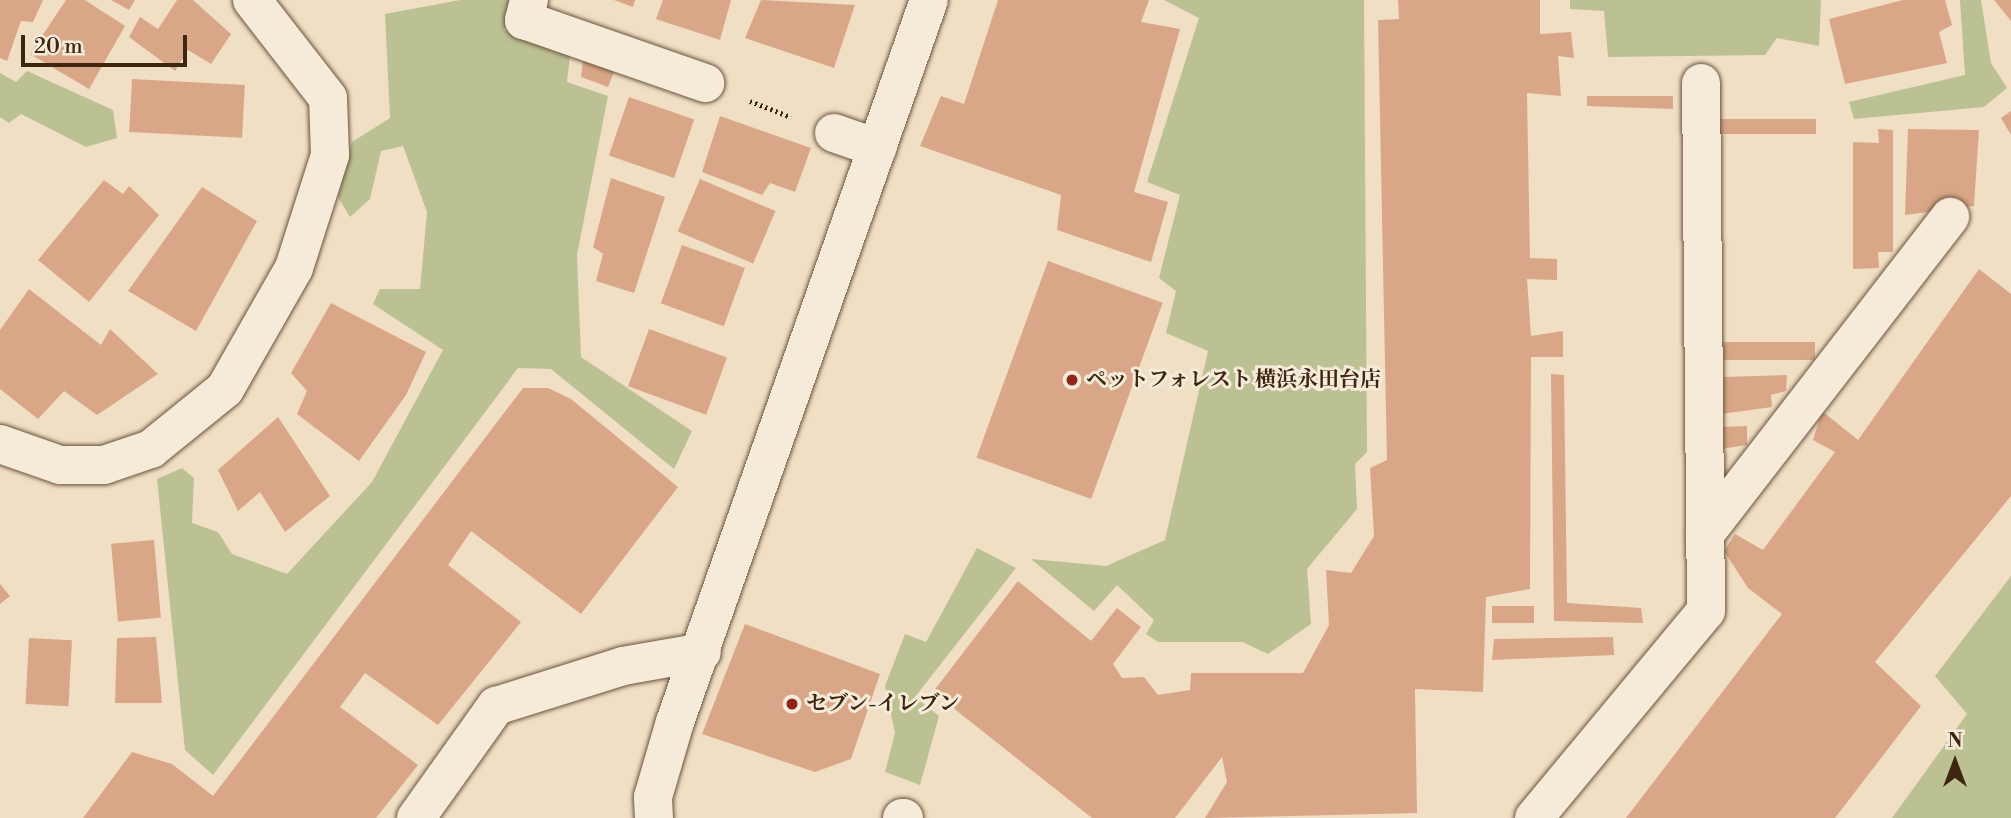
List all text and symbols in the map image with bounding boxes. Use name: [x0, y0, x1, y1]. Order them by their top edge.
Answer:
scale bar: [24, 21, 191, 65]
text: 20 m: [34, 34, 83, 60]
place label: ペットフォレスト 横浜永田台店: [1086, 367, 1383, 393]
marker: ペットフォレスト 横浜永田台店: [1064, 372, 1080, 388]
place label: セブン-イレブン: [806, 691, 961, 717]
marker: セブン-イレブン: [784, 696, 800, 712]
north arrow: [1920, 727, 1990, 797]
text: N: [1947, 729, 1963, 753]

